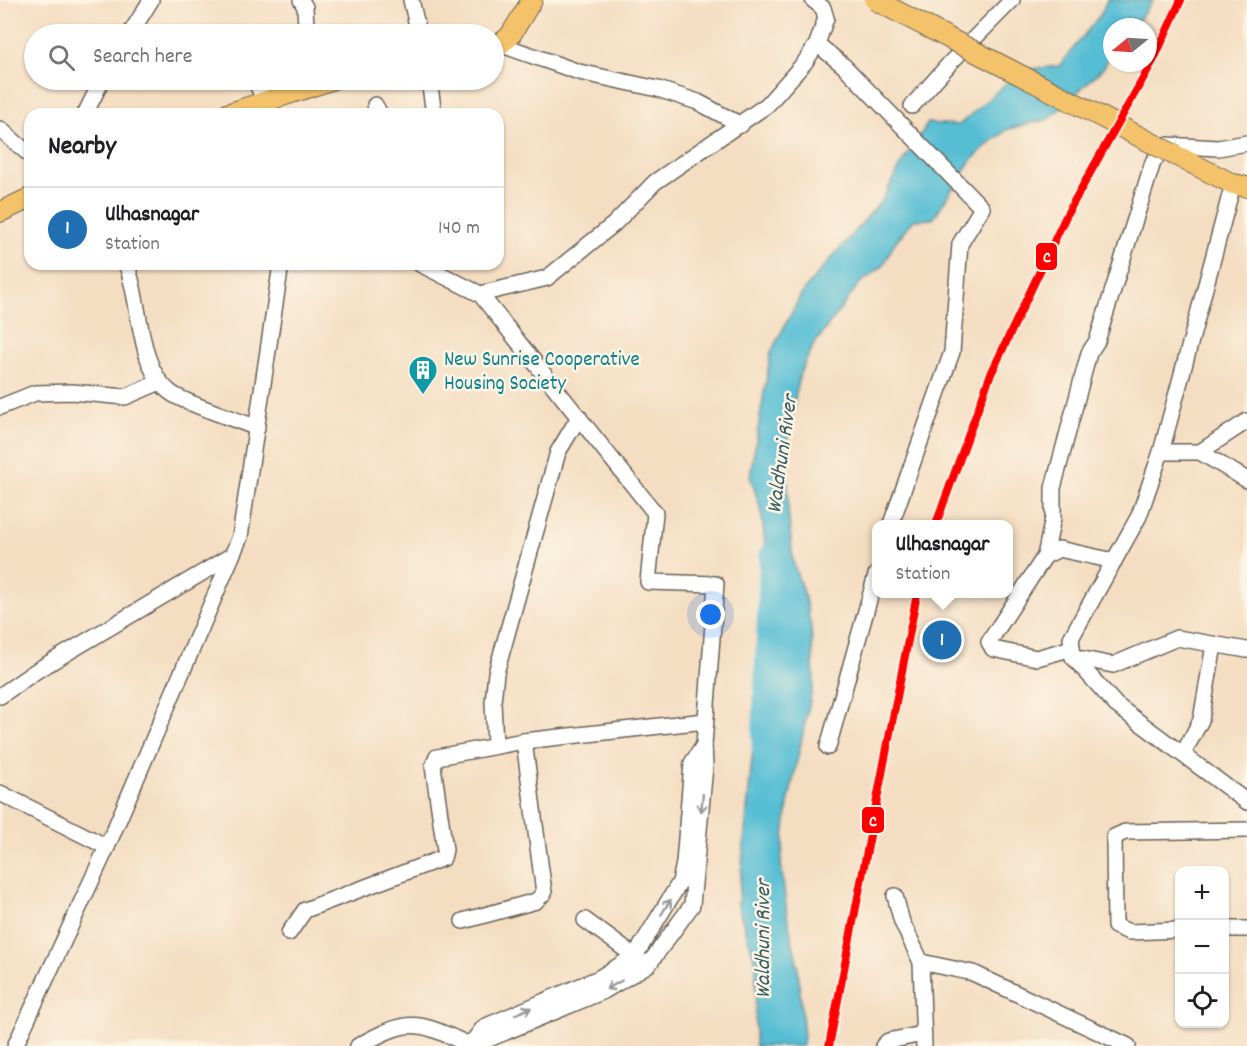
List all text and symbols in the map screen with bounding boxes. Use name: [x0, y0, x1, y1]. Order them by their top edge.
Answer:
north arrow: [1103, 18, 1157, 72]
search box: [24, 24, 504, 90]
icon: search: [45, 41, 78, 74]
text: Search here: [93, 42, 192, 73]
text: Nearby: [48, 129, 116, 166]
text: Ulhasnagar: [105, 200, 199, 231]
text: 1: [65, 215, 70, 243]
text: 140 m: [438, 215, 480, 243]
text: Station: [105, 231, 160, 259]
line badge: C: [1035, 242, 1058, 271]
text: C: [1043, 247, 1051, 270]
place label: New Sunrise Cooperative Housing Society: [444, 346, 640, 400]
building icon: New Sunrise Cooperative Housing Society: [407, 354, 439, 396]
water label: Waldhuni River: [760, 391, 807, 516]
popup: [872, 520, 1013, 598]
text: Ulhasnagar: [895, 530, 990, 561]
text: Station: [895, 561, 950, 589]
your location: [696, 600, 725, 629]
pin: 1: [922, 618, 962, 662]
one-way arrow: [696, 793, 707, 813]
line badge: C: [861, 806, 885, 834]
text: C: [869, 811, 877, 834]
map controls: [1175, 866, 1229, 1028]
button: +: [1175, 866, 1229, 920]
water label: Waldhuni River: [749, 877, 780, 999]
one-way arrow: [661, 899, 673, 916]
button: −: [1175, 920, 1229, 974]
button: locate: [1175, 974, 1229, 1028]
one-way arrow: [606, 979, 623, 991]
one-way arrow: [514, 1004, 532, 1016]

